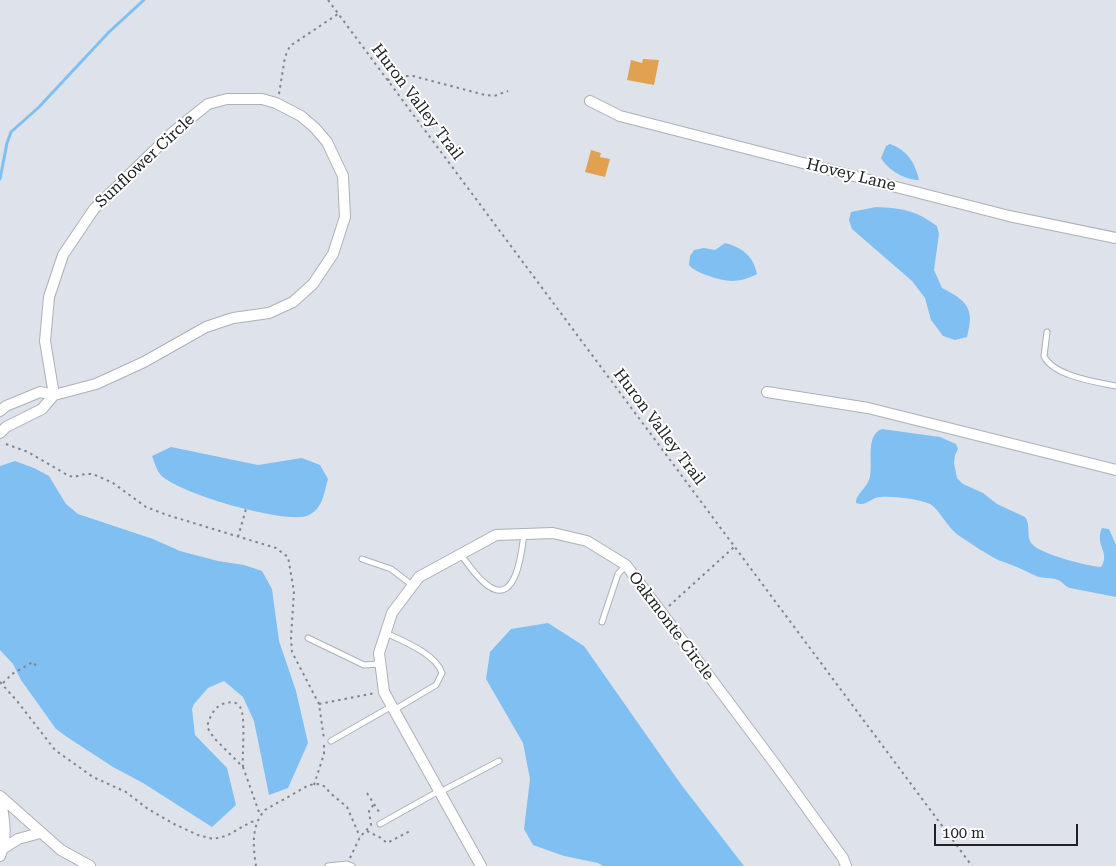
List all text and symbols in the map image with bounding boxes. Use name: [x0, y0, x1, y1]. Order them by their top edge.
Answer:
street label: Huron Valley Trail: [367, 40, 467, 164]
street label: Sunflower Circle: [91, 110, 199, 212]
street label: Hovey Lane: [804, 155, 898, 195]
street label: Huron Valley Trail: [609, 365, 709, 489]
street label: Oakmonte Circle: [624, 568, 718, 684]
scale bar: [936, 814, 1080, 846]
text: 100 m: [942, 824, 985, 842]

